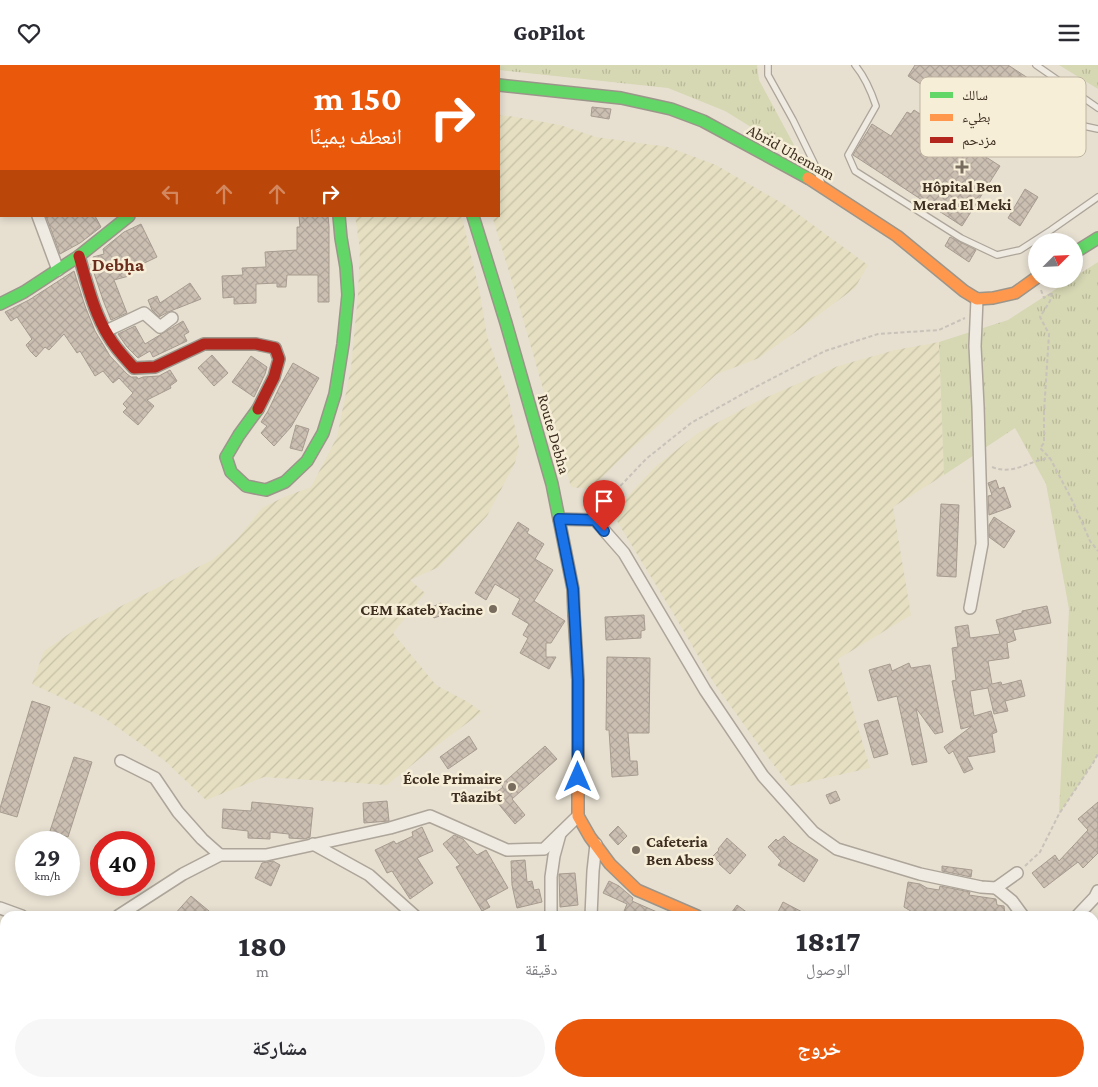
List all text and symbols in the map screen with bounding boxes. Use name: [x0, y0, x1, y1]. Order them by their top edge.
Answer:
icon: heart: [15, 19, 43, 47]
icon: menu: [1055, 19, 1083, 47]
text: GoPilot: [513, 20, 585, 45]
legend: [920, 77, 1086, 157]
text: 150 m: [314, 79, 402, 118]
icon: right: [420, 85, 485, 150]
text: سالك: [962, 87, 988, 103]
text: بطيء: [962, 109, 991, 129]
street label: Abrid Uhemam: [744, 121, 838, 183]
text: انعطف يمينًا: [309, 124, 402, 149]
text: مزدحم: [962, 132, 996, 150]
marker: Hôpital Ben Merad El Meki: [955, 160, 969, 174]
place label: Hôpital Ben Merad El Meki: [913, 178, 1012, 213]
icon: left: [157, 180, 185, 208]
icon: ahead: [210, 180, 238, 208]
icon: ahead: [263, 180, 291, 208]
icon: right: [316, 180, 344, 208]
north arrow: [1028, 233, 1082, 287]
map controls: [1028, 233, 1083, 288]
district label: Debḥa: [92, 254, 145, 275]
street label: Route Debha: [535, 392, 574, 476]
pin: [583, 480, 625, 531]
icon: arrive: [590, 487, 618, 515]
place label: CEM Kateb Yacine: [360, 601, 484, 618]
marker: CEM Kateb Yacine: [487, 603, 499, 615]
position arrow: [551, 750, 603, 802]
place label: École Primaire Tâazibt: [403, 770, 503, 805]
marker: École Primaire Tâazibt: [506, 781, 518, 793]
speed limit sign: 40: [90, 831, 155, 896]
place label: Cafeteria Ben Abess: [646, 833, 714, 868]
text: 29: [34, 844, 61, 871]
marker: Cafeteria Ben Abess: [630, 844, 642, 856]
text: km/h: [35, 869, 60, 883]
text: 1: [535, 924, 547, 957]
text: 18:17: [796, 924, 861, 957]
text: 180: [238, 929, 287, 962]
text: دقيقة: [525, 961, 557, 978]
text: الوصول: [806, 961, 850, 978]
text: m: [256, 963, 269, 980]
button: مشاركة: [15, 1019, 545, 1077]
button: خروج: [555, 1019, 1084, 1077]

